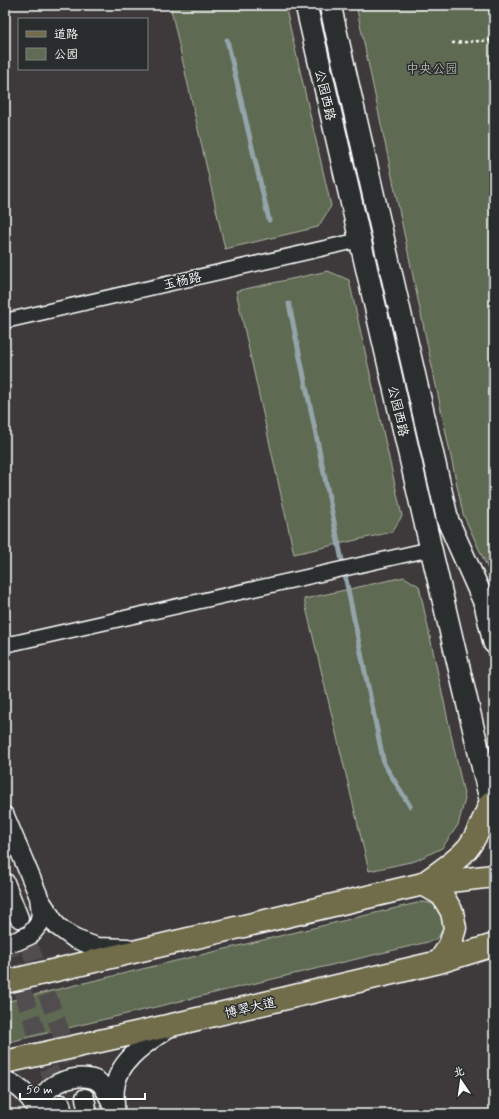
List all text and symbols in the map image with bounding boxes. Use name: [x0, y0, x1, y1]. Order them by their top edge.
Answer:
legend: [18, 18, 148, 70]
text: 道路: [54, 27, 78, 43]
text: 公园: [54, 47, 78, 63]
park label: 中央公园: [406, 61, 458, 78]
street label: 公园西路: [310, 68, 339, 123]
street label: 玉杨路: [161, 269, 203, 294]
street label: 公园西路: [383, 384, 412, 439]
street label: 博翠大道: [223, 994, 278, 1023]
north arrow: [441, 1061, 481, 1101]
text: 北: [452, 1064, 466, 1080]
scale bar: [20, 1075, 145, 1101]
text: 50 m: [26, 1082, 53, 1098]

